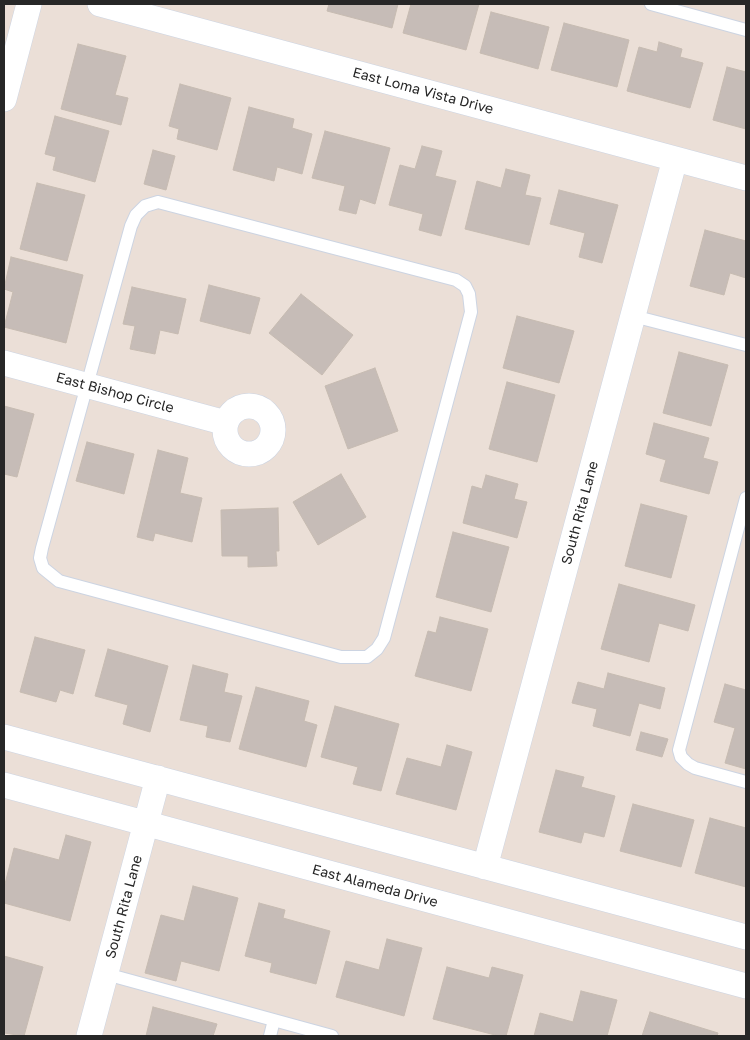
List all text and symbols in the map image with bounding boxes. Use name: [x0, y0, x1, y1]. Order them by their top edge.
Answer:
street label: East Loma Vista Drive: [351, 64, 495, 118]
street label: East Bishop Circle: [54, 369, 176, 417]
street label: South Rita Lane: [558, 459, 602, 567]
street label: South Rita Lane: [102, 853, 146, 961]
street label: East Alameda Drive: [310, 861, 440, 911]

